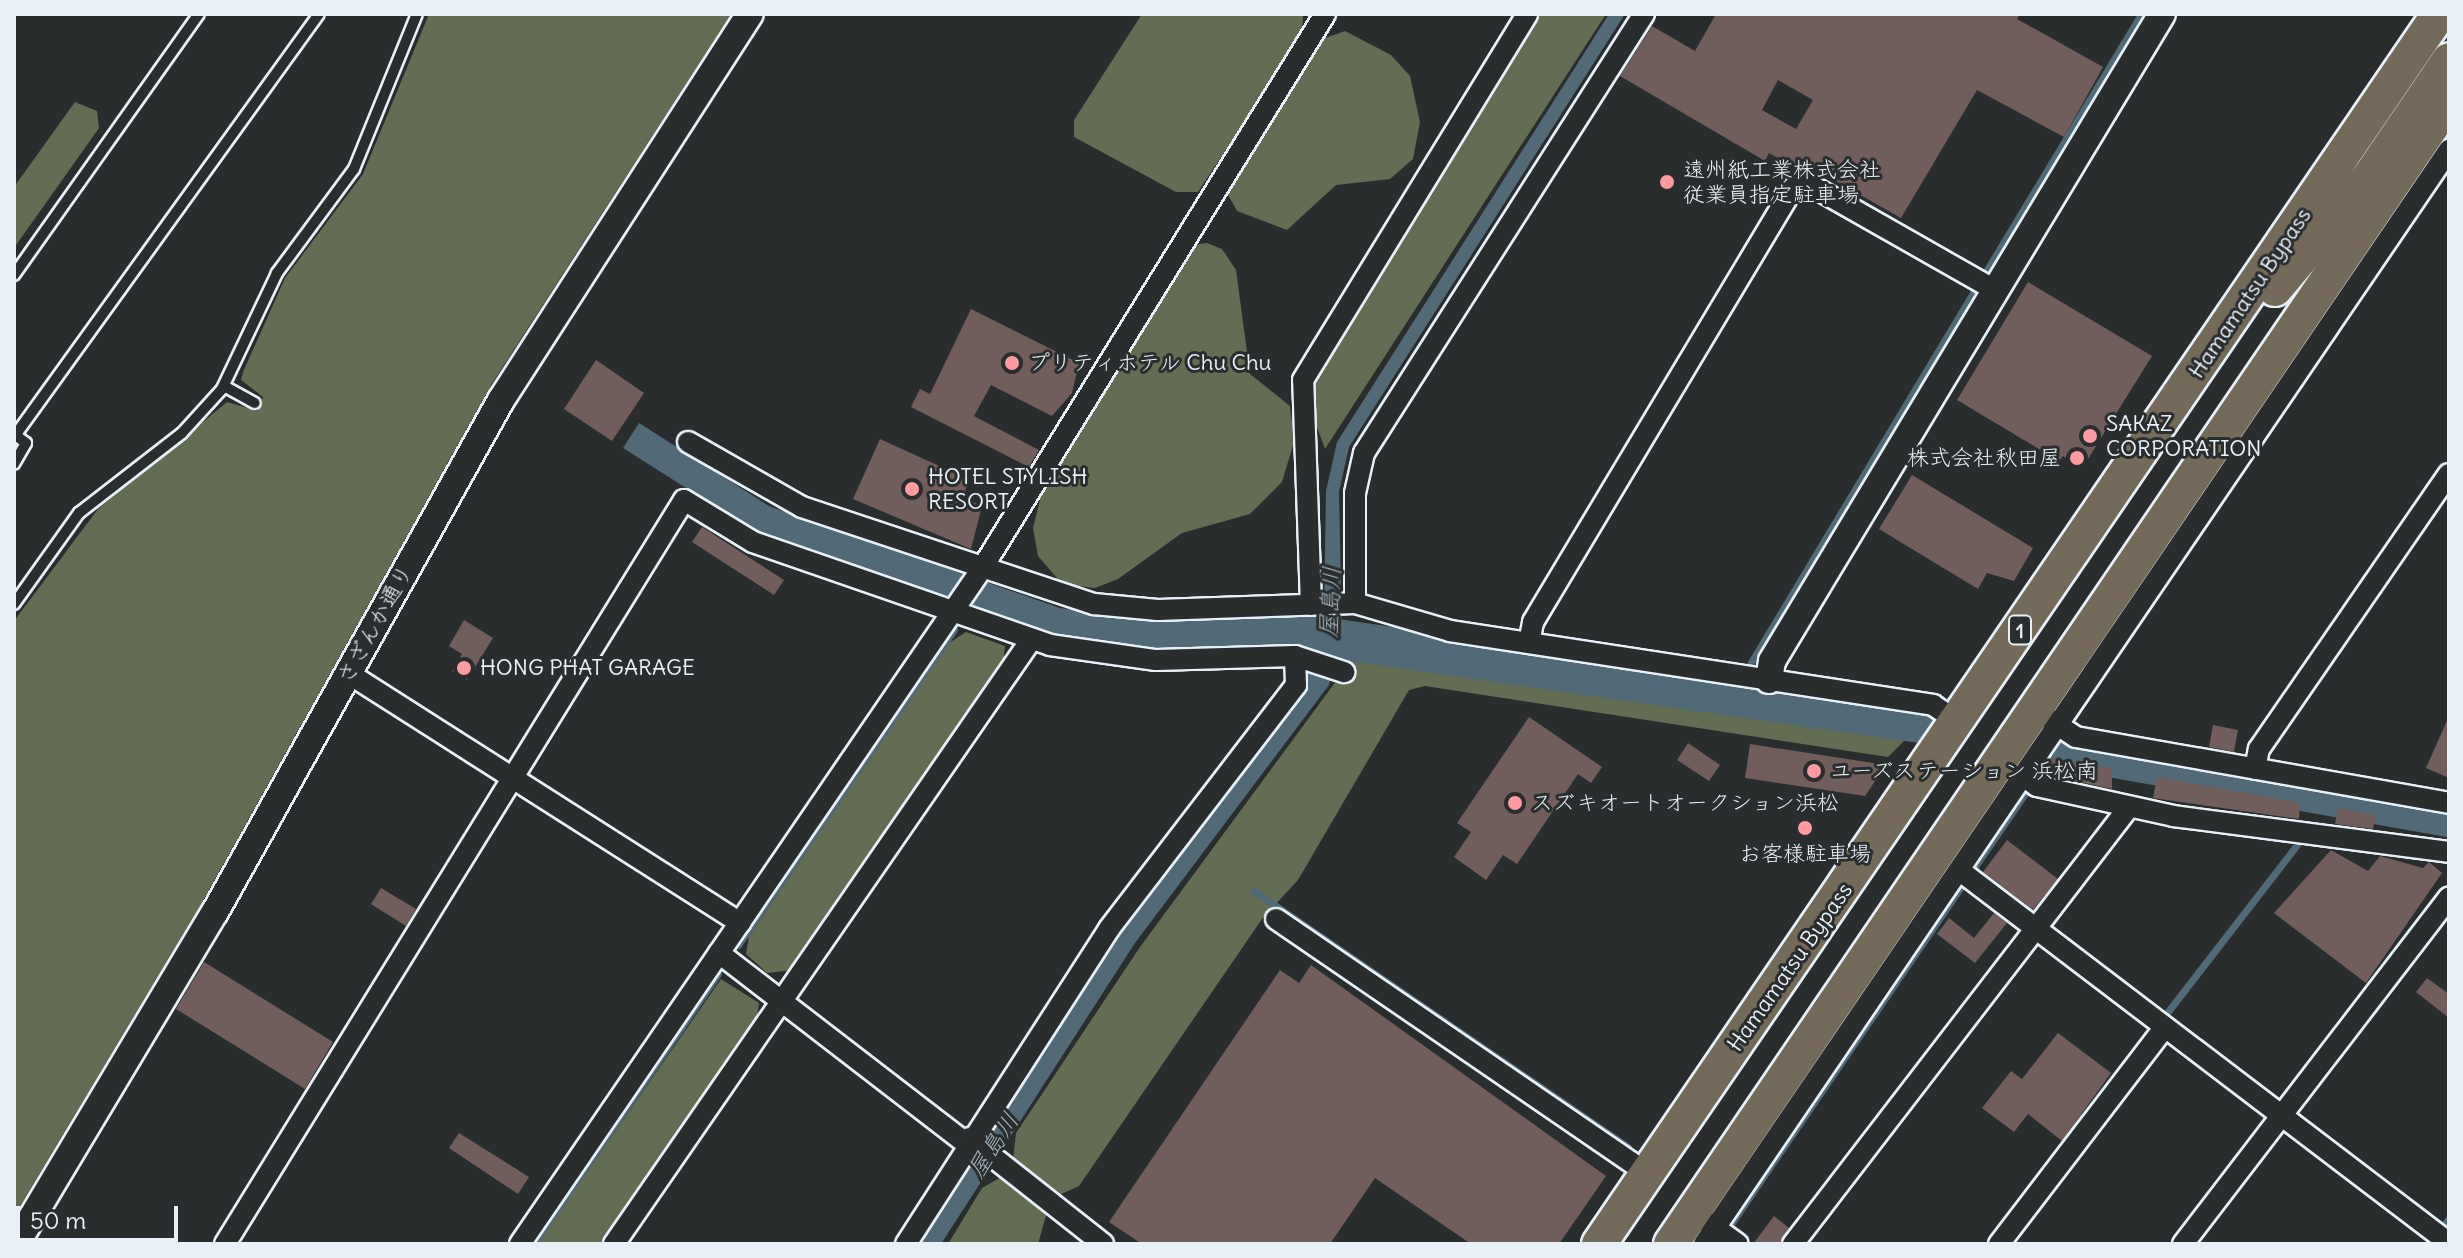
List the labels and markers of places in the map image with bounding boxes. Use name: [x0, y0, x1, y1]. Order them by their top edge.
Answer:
place label: 遠州紙工業株式会社 従業員指定駐車場: [1683, 156, 1881, 208]
marker: 遠州紙工業株式会社 従業員指定駐車場: [1658, 173, 1676, 191]
place label: プリティホテル Chu Chu: [1028, 350, 1272, 376]
marker: プリティホテル Chu Chu: [1003, 354, 1021, 372]
place label: SAKAZ CORPORATION: [2106, 410, 2261, 462]
marker: SAKAZ CORPORATION: [2081, 427, 2099, 445]
place label: 株式会社秋田屋: [1907, 445, 2061, 471]
marker: 株式会社秋田屋: [2068, 449, 2086, 467]
place label: HOTEL STYLISH RESORT: [928, 463, 1087, 514]
marker: HOTEL STYLISH RESORT: [903, 480, 921, 498]
place label: HONG PHAT GARAGE: [480, 655, 695, 681]
marker: HONG PHAT GARAGE: [455, 659, 473, 677]
place label: ユーズステーション 浜松南: [1830, 758, 2098, 784]
marker: ユーズステーション 浜松南: [1805, 762, 1823, 780]
place label: スズキオートオークション浜松: [1531, 790, 1839, 816]
marker: スズキオートオークション浜松: [1506, 794, 1524, 812]
marker: お客様駐車場: [1796, 819, 1814, 837]
place label: お客様駐車場: [1739, 841, 1871, 867]

